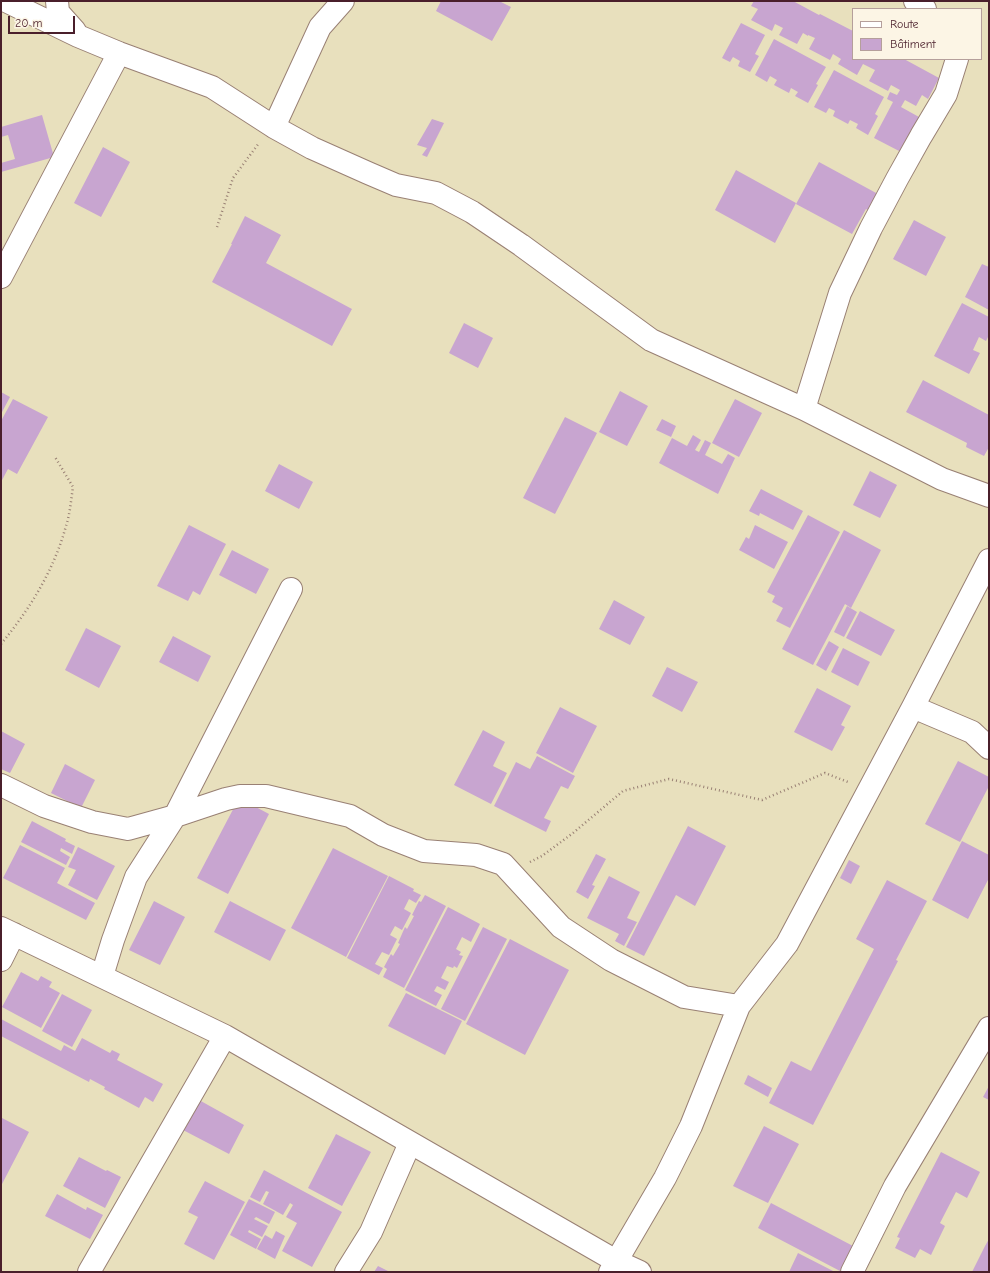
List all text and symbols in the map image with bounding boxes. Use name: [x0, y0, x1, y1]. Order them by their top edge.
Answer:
scale bar: [10, 8, 77, 34]
legend: [852, 8, 982, 60]
text: 20 m: [15, 16, 43, 30]
text: Route: [890, 17, 919, 31]
text: Bâtiment: [890, 37, 936, 51]

